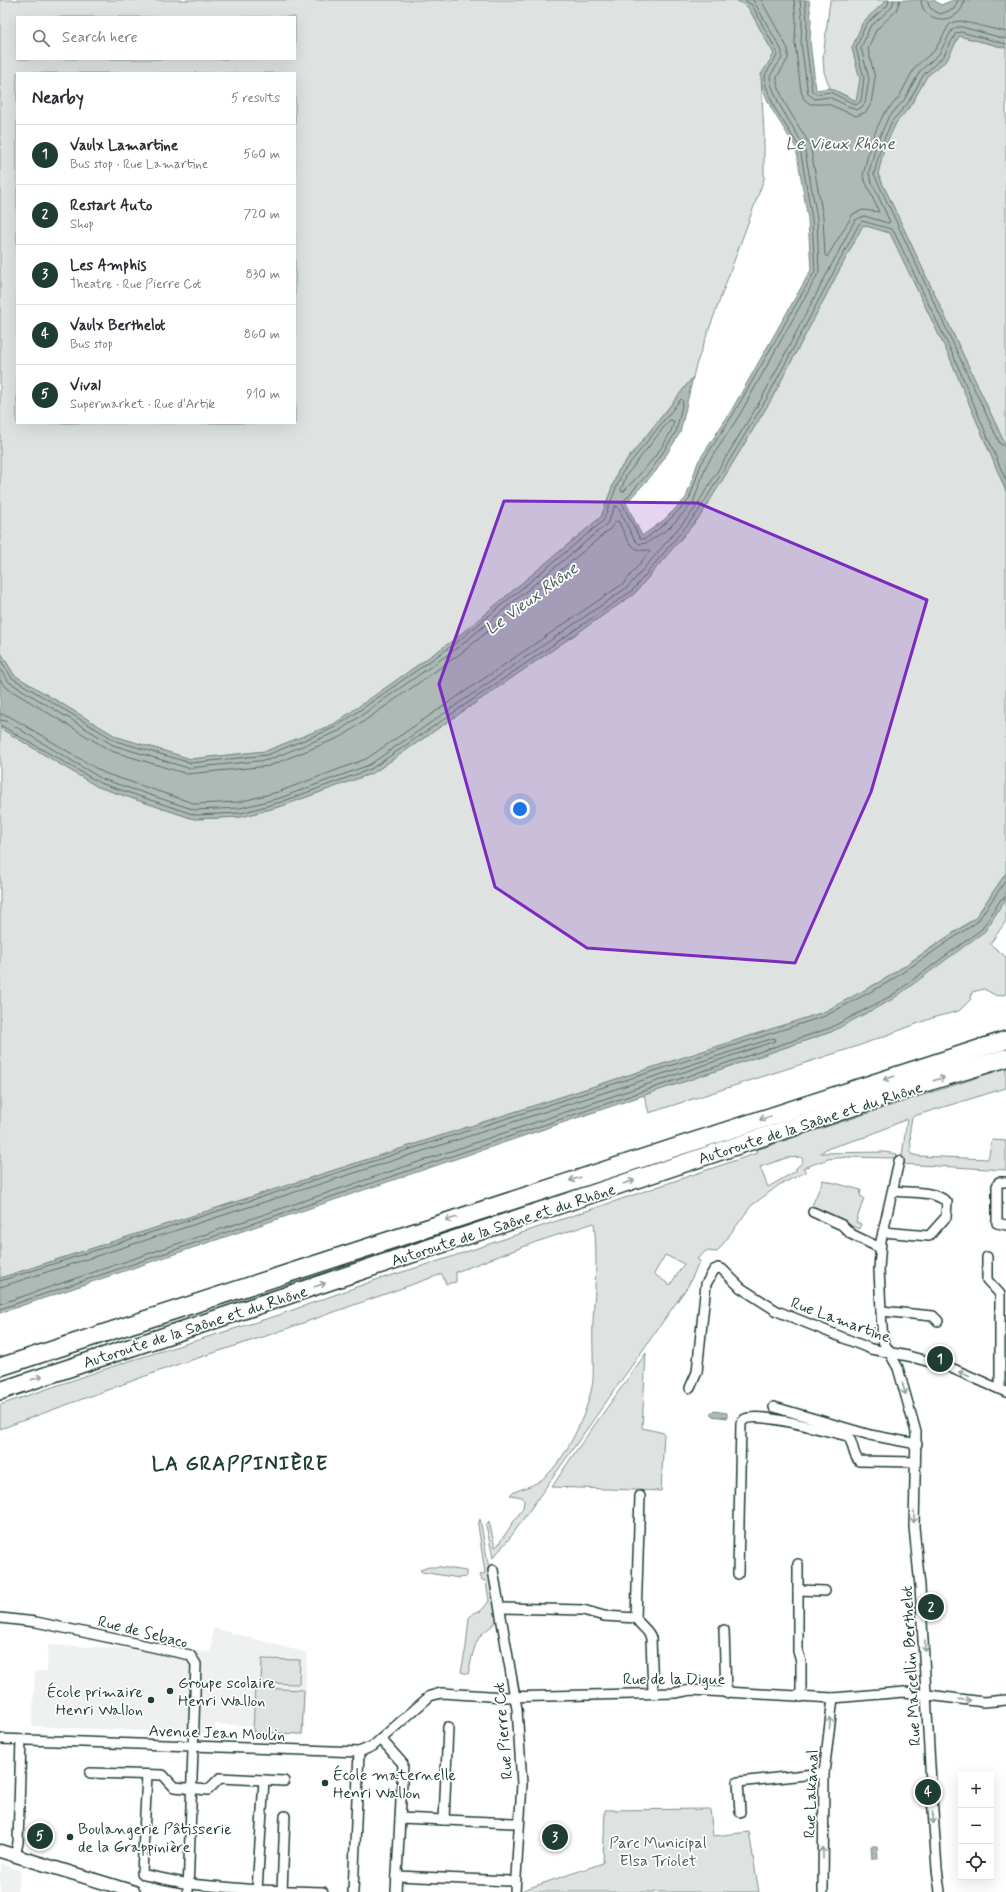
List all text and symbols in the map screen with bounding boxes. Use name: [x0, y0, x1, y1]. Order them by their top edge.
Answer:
search box: [16, 16, 296, 60]
icon: search: [30, 27, 52, 49]
text: Search here: [62, 28, 138, 48]
text: Nearby: [32, 87, 84, 109]
text: 5 results: [231, 90, 280, 107]
water label: Le Vieux Rhône: [785, 133, 895, 155]
text: Vaulx Lamartine: [70, 136, 178, 156]
text: 1: [42, 146, 48, 163]
text: 560 m: [243, 146, 280, 163]
text: Bus stop · Rue Lamartine: [70, 156, 208, 173]
text: Restart Auto: [70, 196, 152, 216]
text: 2: [42, 206, 48, 223]
text: 720 m: [244, 206, 280, 223]
text: Shop: [70, 216, 94, 233]
text: Les Amphis: [70, 256, 146, 276]
text: 3: [42, 266, 48, 283]
text: 830 m: [245, 266, 280, 283]
text: Theatre · Rue Pierre Cot: [70, 276, 201, 293]
text: Vaulx Berthelot: [70, 316, 165, 336]
text: 4: [41, 326, 49, 343]
text: 860 m: [244, 326, 280, 343]
text: Bus stop: [70, 336, 113, 353]
text: Vival: [70, 376, 101, 396]
text: 5: [41, 386, 49, 403]
text: 910 m: [246, 386, 280, 403]
text: Supermarket · Rue d'Artik: [70, 396, 215, 413]
water label: Le Vieux Rhône: [481, 557, 583, 640]
your location: [510, 799, 530, 819]
one-way arrow: [883, 1074, 895, 1082]
one-way arrow: [932, 1075, 945, 1082]
street label: Autoroute de la Saône et du Rhône: [696, 1077, 926, 1170]
one-way arrow: [759, 1115, 772, 1122]
one-way arrow: [569, 1176, 581, 1184]
one-way arrow: [623, 1178, 636, 1185]
street label: Autoroute de la Saône et du Rhône: [389, 1179, 619, 1272]
one-way arrow: [446, 1216, 458, 1224]
street label: Autoroute de la Saône et du Rhône: [81, 1281, 311, 1374]
one-way arrow: [313, 1281, 326, 1288]
street label: Rue Lamartine: [788, 1293, 893, 1348]
pin: 1: [927, 1344, 953, 1374]
one-way arrow: [959, 1370, 971, 1377]
one-way arrow: [31, 1374, 43, 1382]
one-way arrow: [901, 1382, 908, 1395]
district label: LA GRAPPINIÈRE: [152, 1451, 328, 1478]
one-way arrow: [910, 1510, 918, 1523]
street label: Rue Marcellin Berthelot: [897, 1585, 926, 1747]
pin: 2: [918, 1592, 944, 1622]
street label: Rue de Sebaco: [95, 1611, 190, 1654]
one-way arrow: [921, 1640, 928, 1653]
street label: Rue de la Digue: [623, 1669, 725, 1690]
place label: Groupe scolaire Henri Wallon: [178, 1673, 276, 1712]
place label: École primaire Henri Wallon: [47, 1682, 143, 1721]
street label: Rue Pierre Cot: [489, 1682, 518, 1780]
marker: Groupe scolaire Henri Wallon: [165, 1686, 175, 1696]
marker: École primaire Henri Wallon: [146, 1695, 156, 1705]
one-way arrow: [958, 1696, 971, 1703]
one-way arrow: [826, 1717, 834, 1730]
street label: Avenue Jean Moulin: [148, 1721, 286, 1746]
street label: Rue Lakanal: [799, 1749, 824, 1839]
place label: École maternelle Henri Wallon: [333, 1765, 457, 1804]
map controls: [958, 1772, 994, 1880]
button: +: [958, 1772, 994, 1808]
pin: 4: [915, 1777, 941, 1807]
marker: École maternelle Henri Wallon: [320, 1778, 330, 1788]
button: −: [958, 1808, 994, 1844]
one-way arrow: [930, 1811, 937, 1824]
place label: Boulangerie Pâtisserie de la Grappinière: [78, 1819, 232, 1858]
pin: 5: [27, 1821, 53, 1851]
pin: 3: [542, 1822, 568, 1852]
marker: Boulangerie Pâtisserie de la Grappinière: [65, 1832, 75, 1842]
park label: Parc Municipal Elsa Triolet: [609, 1833, 707, 1872]
button: locate: [958, 1844, 994, 1880]
one-way arrow: [819, 1847, 827, 1860]

